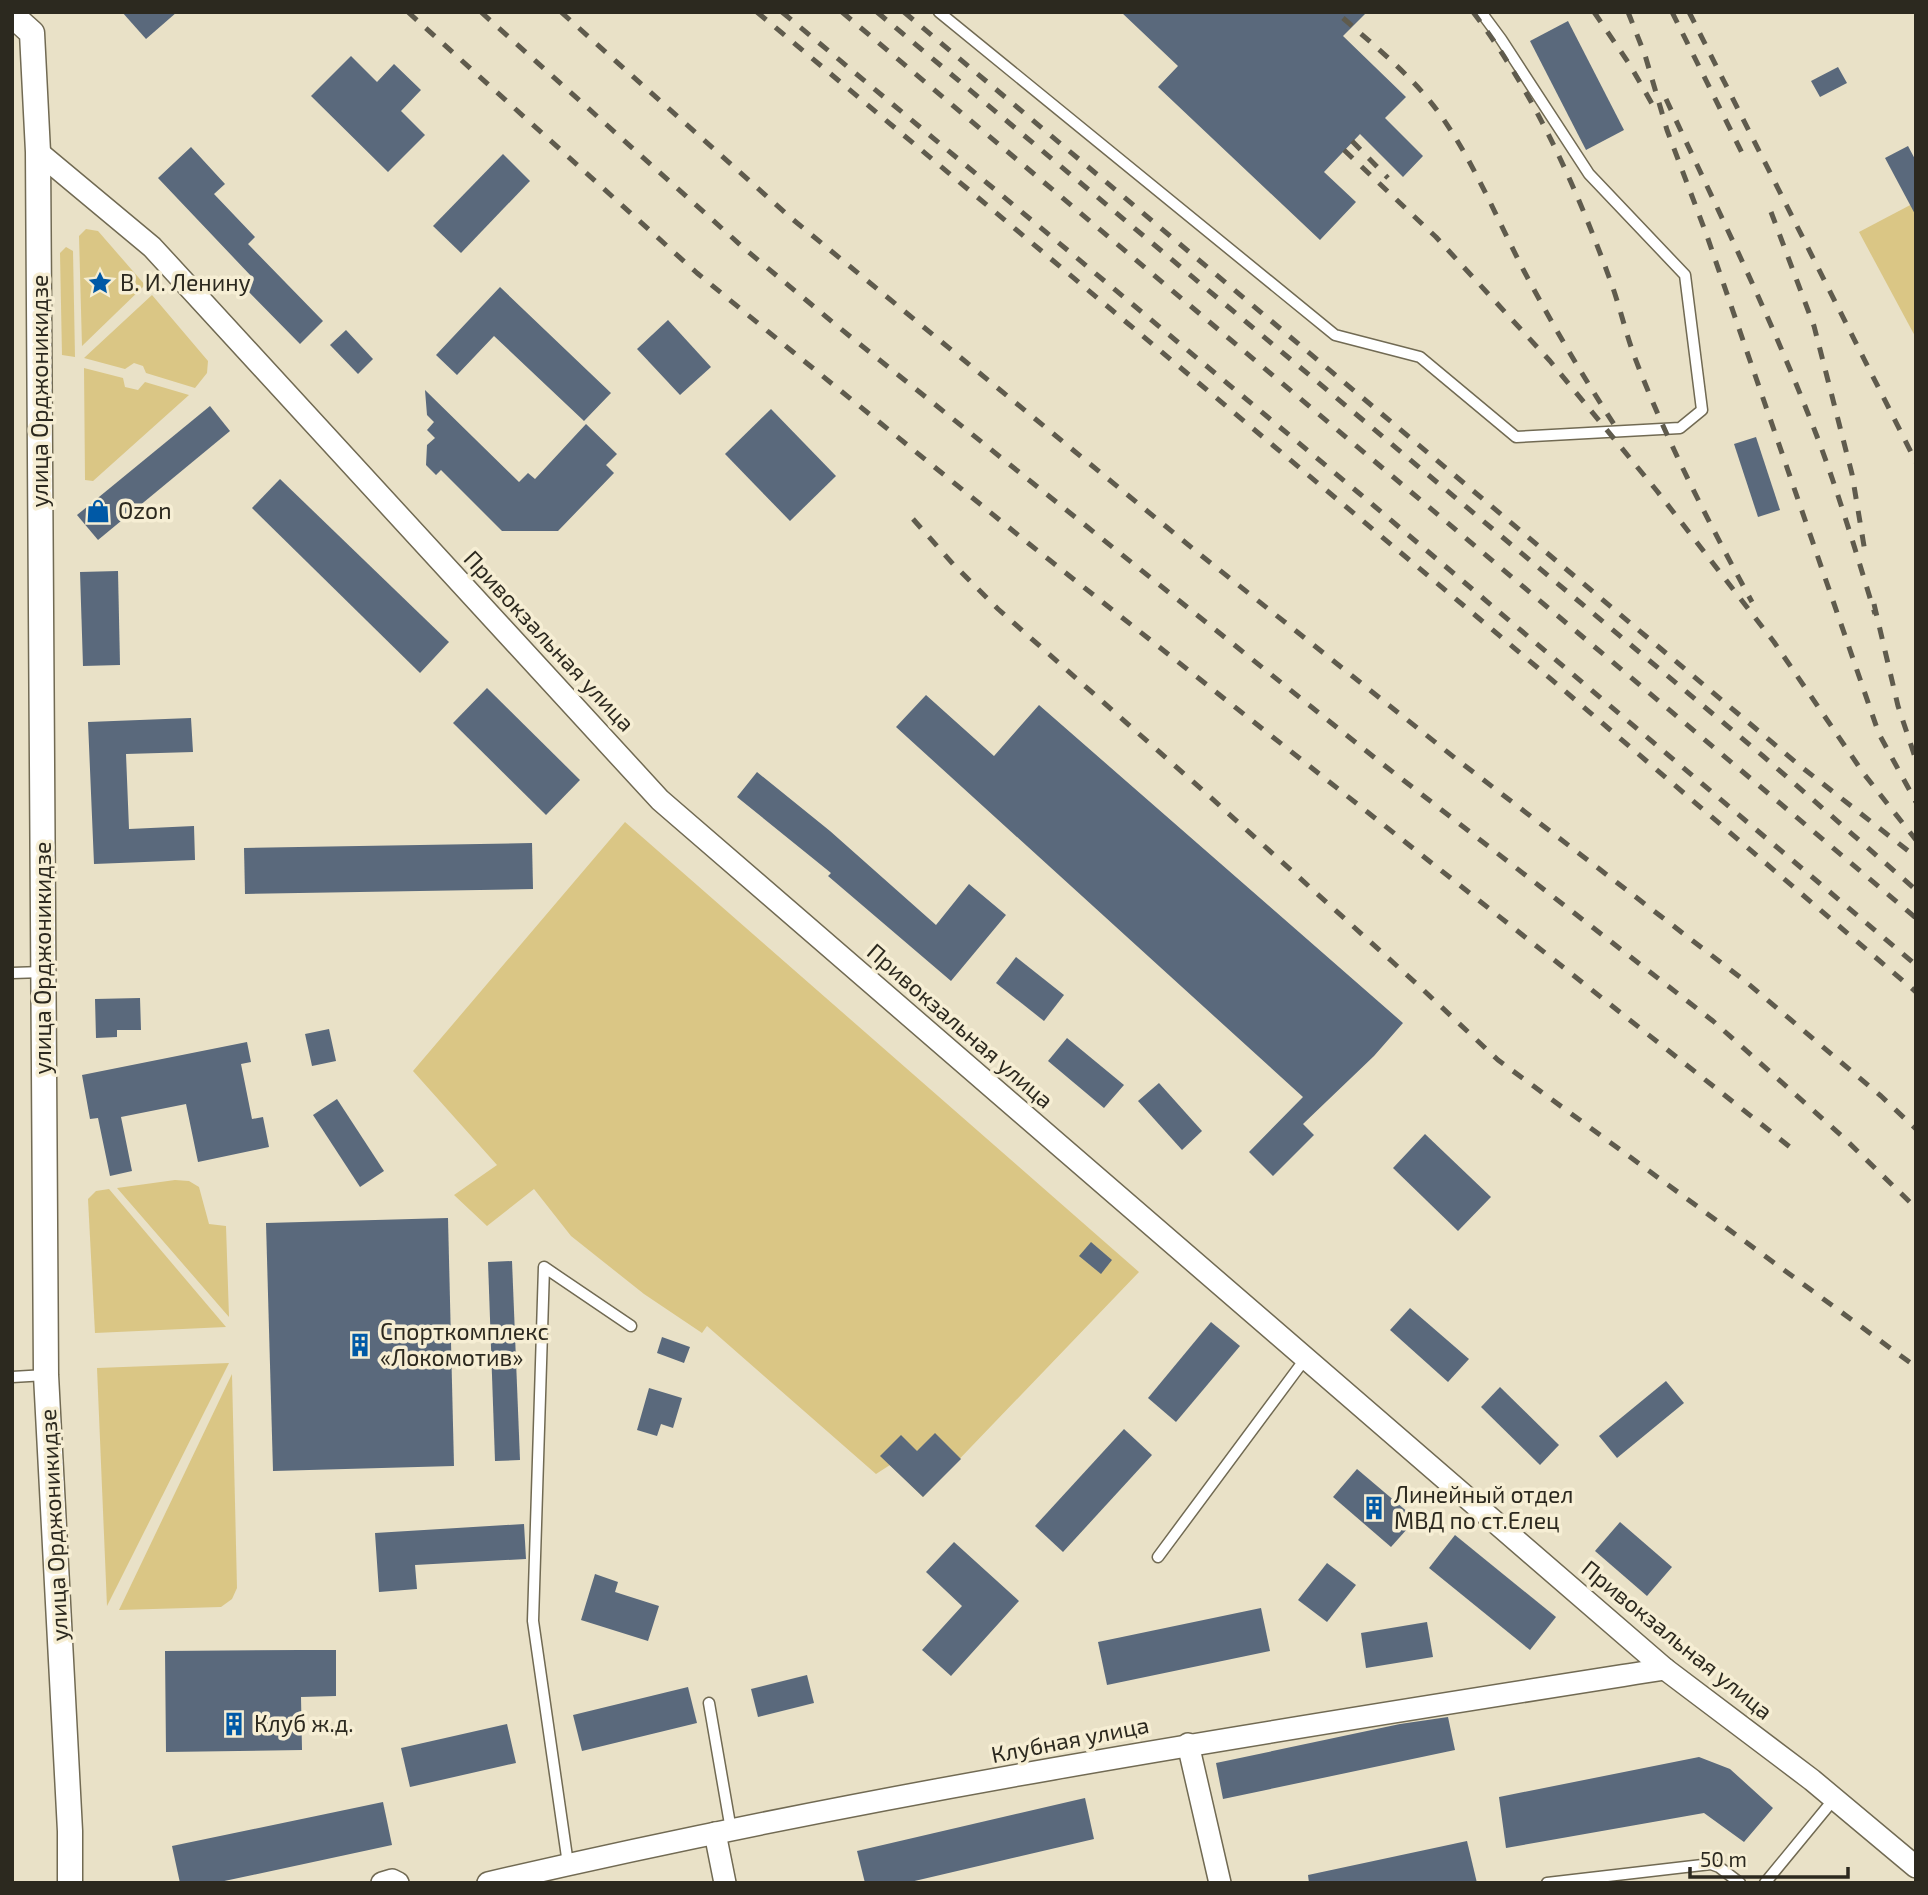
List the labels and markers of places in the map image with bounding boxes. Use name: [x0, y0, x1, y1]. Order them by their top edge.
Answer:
place label: В. И. Ленину: [120, 268, 251, 297]
place icon: В. И. Ленину: [86, 269, 114, 297]
place label: Ozon: [118, 496, 172, 524]
shop icon: Ozon: [84, 497, 112, 525]
place label: Спорткомплекс «Локомотив»: [380, 1317, 549, 1371]
building icon: Спорткомплекс «Локомотив»: [346, 1331, 374, 1359]
place label: Линейный отдел МВД по ст.Елец: [1394, 1480, 1573, 1534]
building icon: Линейный отдел МВД по ст.Елец: [1360, 1494, 1388, 1522]
place label: Клуб ж.д.: [254, 1709, 353, 1738]
building icon: Клуб ж.д.: [220, 1710, 248, 1738]

